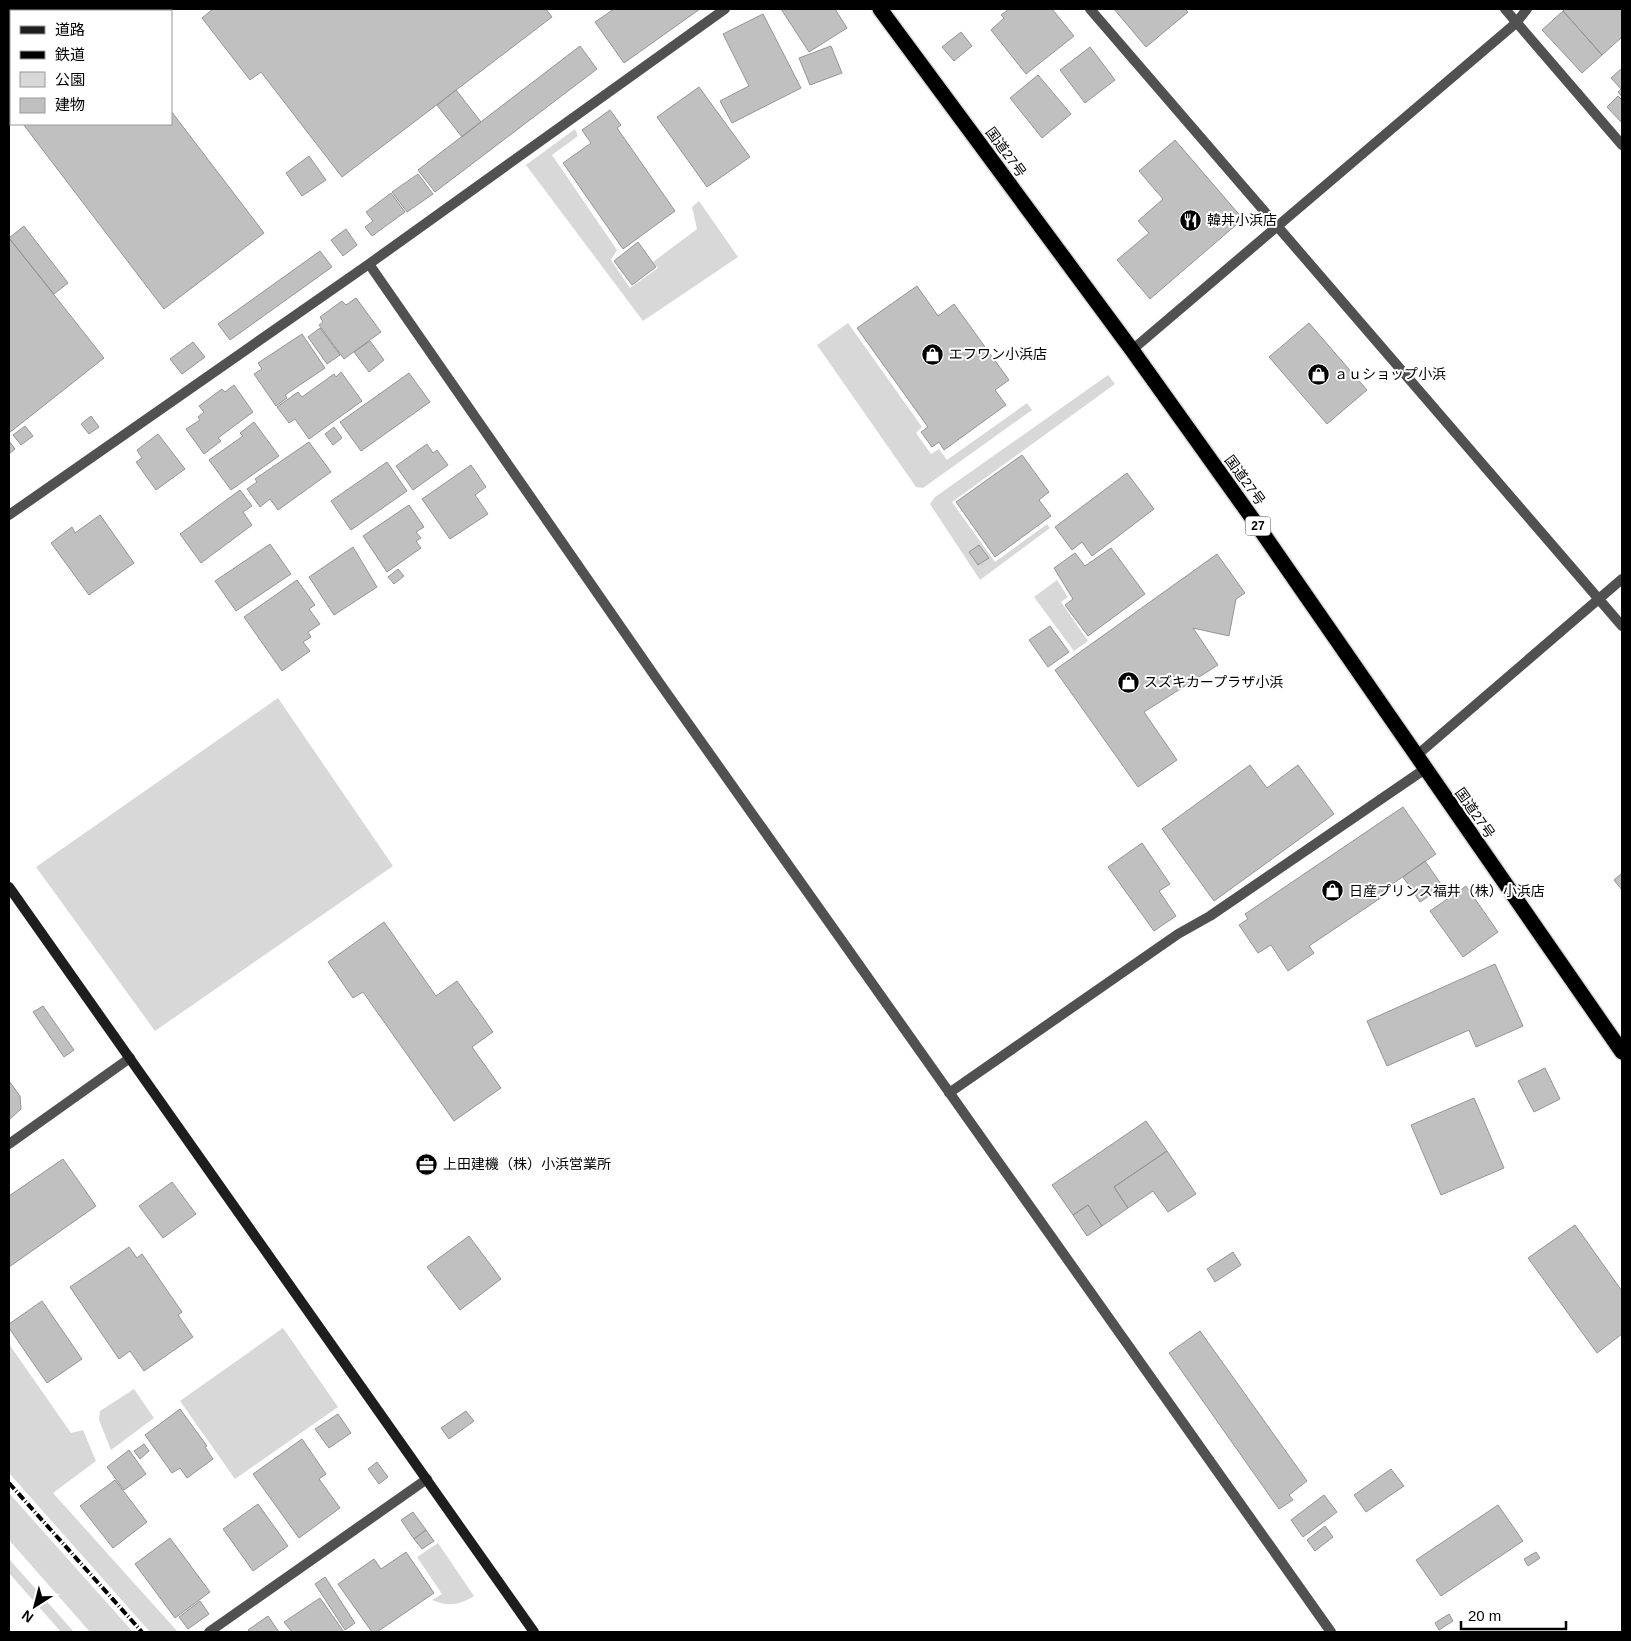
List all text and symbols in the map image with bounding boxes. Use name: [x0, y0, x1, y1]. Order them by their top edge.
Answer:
legend: [10, 10, 172, 125]
text: 道路: [55, 21, 85, 38]
text: 鉄道: [55, 46, 85, 63]
text: 公園: [55, 71, 85, 88]
text: 建物: [55, 96, 85, 113]
street label: 国道27号: [983, 124, 1029, 180]
restaurant icon: 韓丼小浜店: [1179, 208, 1203, 232]
place label: 韓丼小浜店: [1207, 212, 1277, 228]
shop icon: エフワン小浜店: [921, 342, 945, 366]
place label: エフワン小浜店: [949, 346, 1047, 362]
shop icon: ａｕショップ小浜: [1306, 362, 1330, 386]
place label: ａｕショップ小浜: [1334, 366, 1446, 382]
street label: 国道27号: [1222, 452, 1268, 508]
road number: 27: [1246, 516, 1270, 536]
shop icon: スズキカープラザ小浜: [1116, 670, 1140, 694]
place label: スズキカープラザ小浜: [1144, 674, 1283, 690]
street label: 国道27号: [1452, 785, 1498, 841]
shop icon: 日産プリンス福井（株）小浜店: [1321, 879, 1345, 903]
place label: 日産プリンス福井（株）小浜店: [1349, 883, 1545, 899]
office icon: 上田建機（株）小浜営業所: [415, 1152, 439, 1176]
place label: 上田建機（株）小浜営業所: [443, 1156, 611, 1172]
north arrow: [10, 1581, 60, 1631]
scale bar: [1461, 1598, 1566, 1630]
text: N: [19, 1607, 36, 1626]
text: 20 m: [1468, 1607, 1501, 1624]

